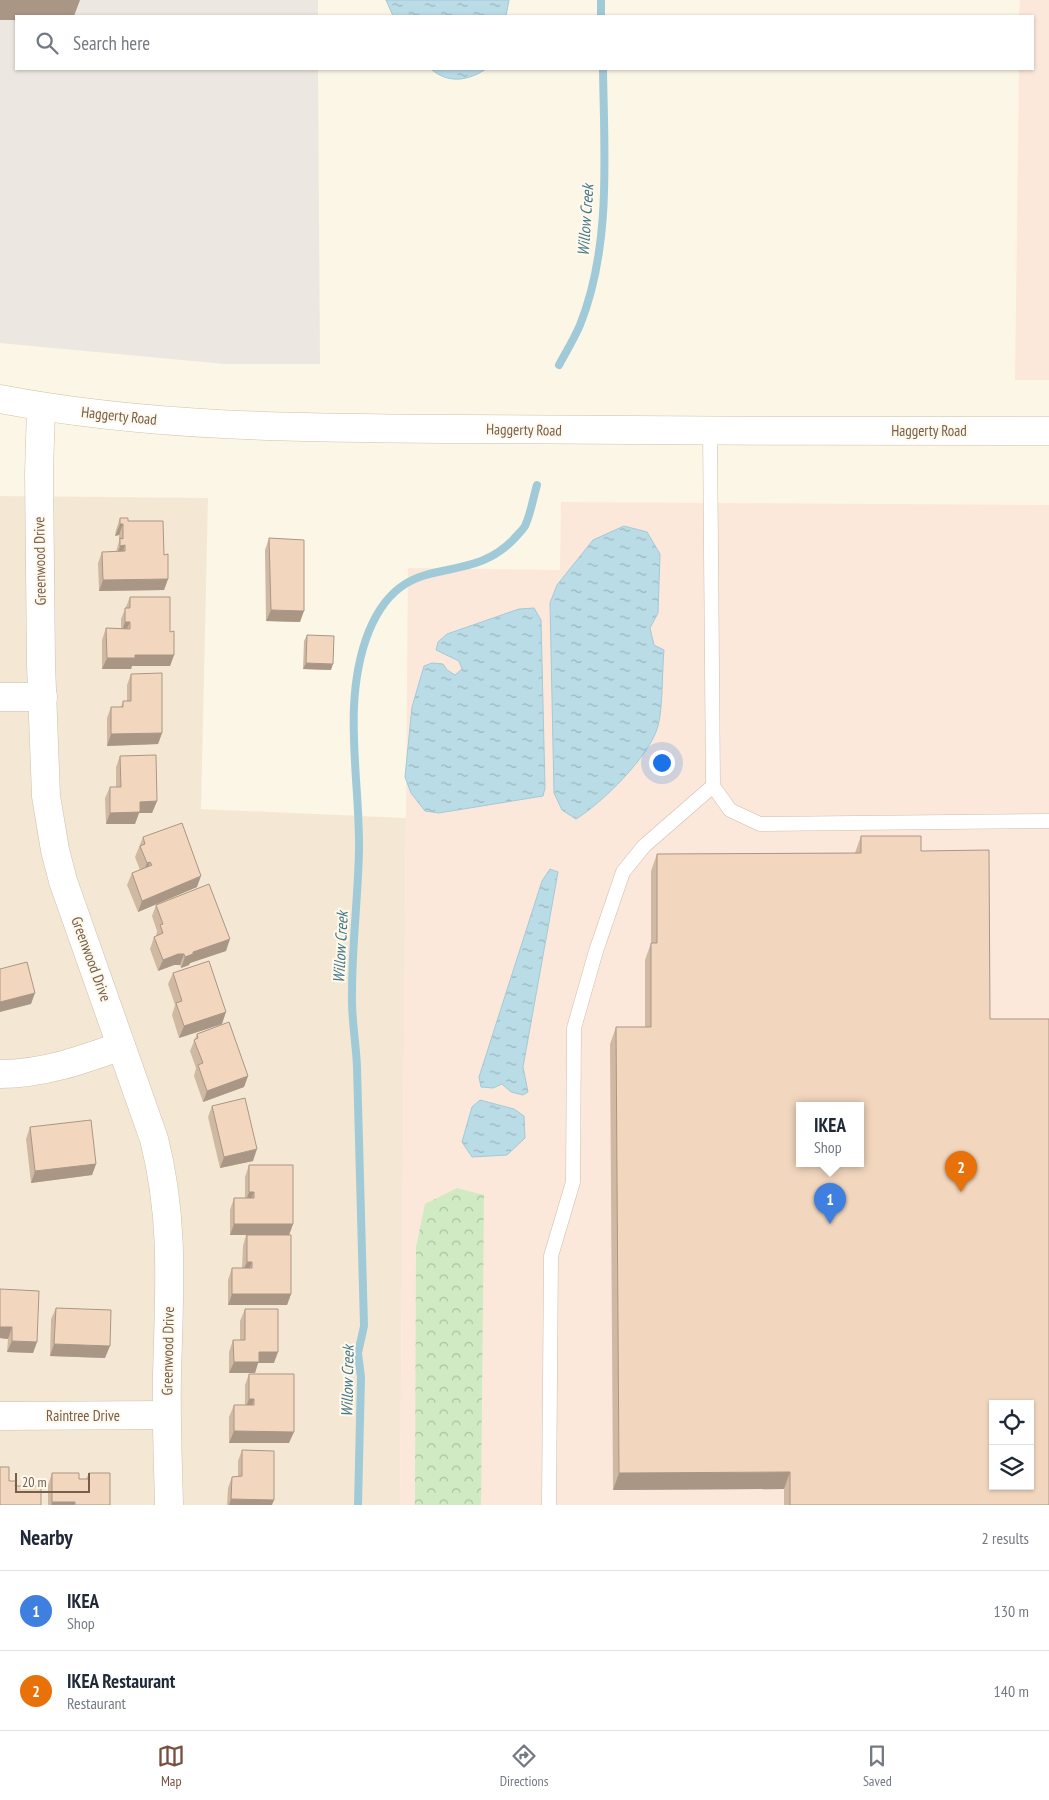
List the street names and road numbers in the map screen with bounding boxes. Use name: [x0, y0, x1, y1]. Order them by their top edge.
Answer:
street label: Haggerty Road: [80, 402, 158, 429]
street label: Haggerty Road: [486, 419, 562, 440]
street label: Haggerty Road: [891, 421, 967, 440]
street label: Greenwood Drive: [29, 516, 50, 606]
street label: Greenwood Drive: [67, 914, 116, 1004]
street label: Greenwood Drive: [157, 1306, 178, 1396]
street label: Raintree Drive: [46, 1406, 120, 1425]

